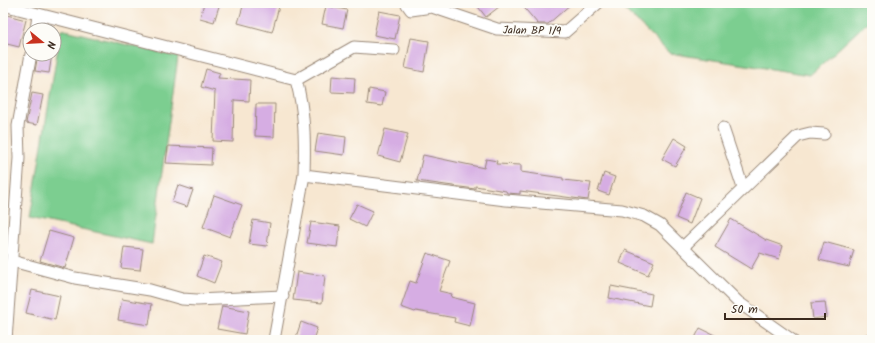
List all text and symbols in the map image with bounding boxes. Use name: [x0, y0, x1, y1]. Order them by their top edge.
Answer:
street label: Jalan BP 1/9: [503, 21, 562, 41]
north arrow: [22, 22, 62, 62]
text: N: [41, 39, 60, 51]
scale bar: [725, 295, 825, 321]
text: 50 m: [731, 300, 758, 319]

